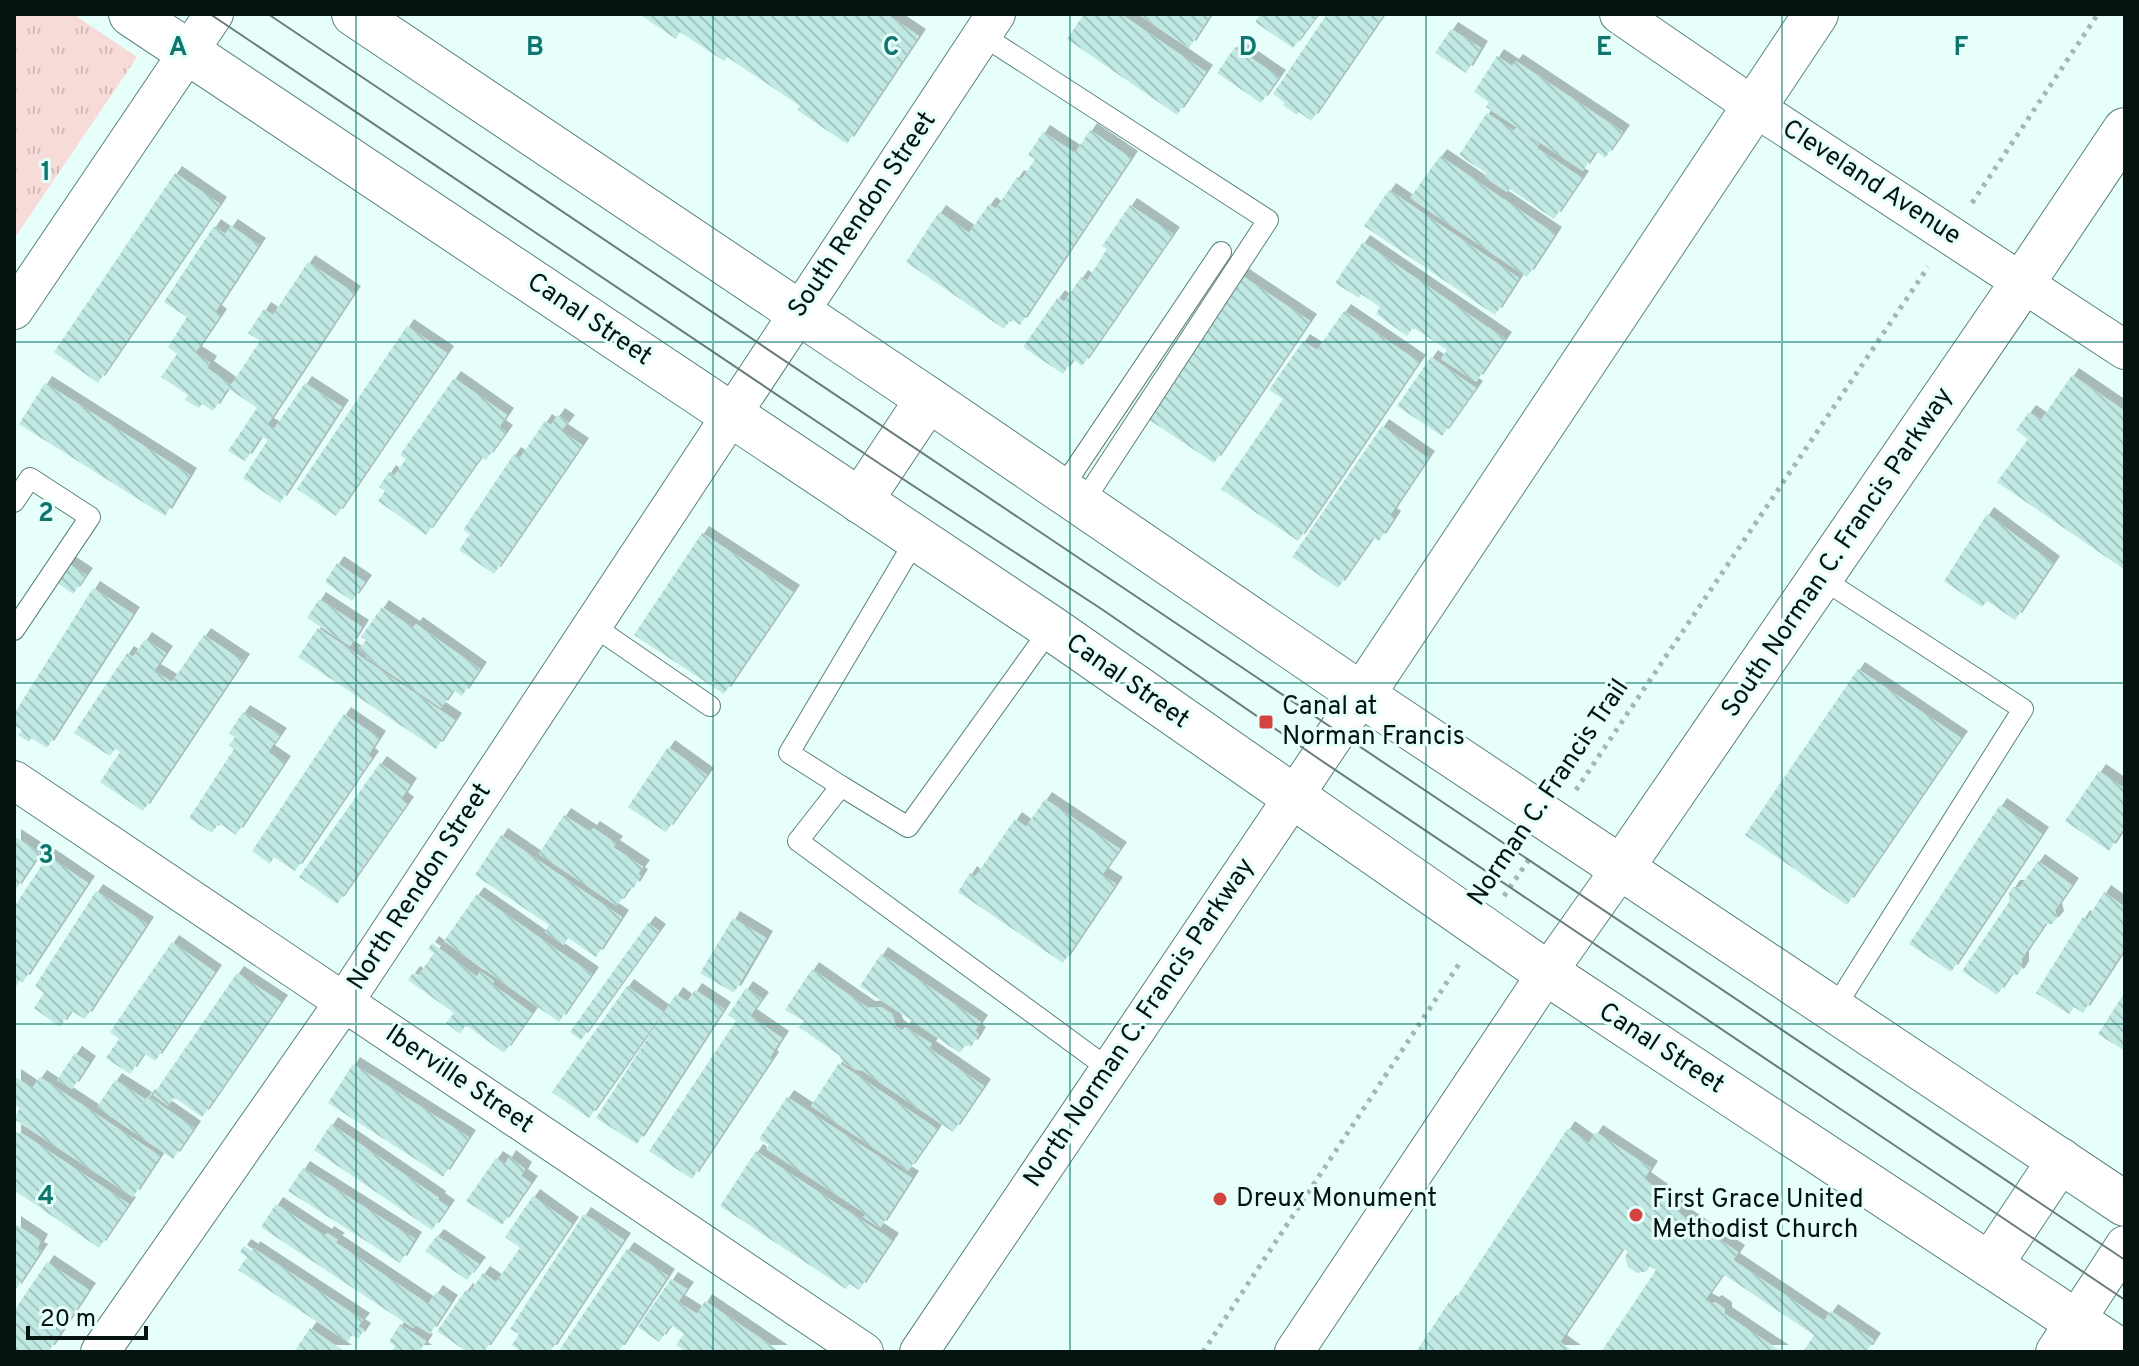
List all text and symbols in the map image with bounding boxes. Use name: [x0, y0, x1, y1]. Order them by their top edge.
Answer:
text: A: [169, 32, 187, 65]
text: B: [526, 32, 544, 65]
text: C: [883, 32, 899, 65]
text: D: [1239, 32, 1257, 65]
text: E: [1596, 32, 1612, 65]
text: F: [1954, 32, 1969, 65]
street label: South Rendon Street: [782, 106, 944, 324]
street label: Cleveland Avenue: [1775, 113, 1967, 253]
text: 1: [41, 157, 51, 190]
street label: Canal Street: [520, 266, 658, 374]
street label: South Norman C. Francis Parkway: [1715, 382, 1961, 724]
text: 2: [38, 498, 54, 531]
street label: Canal Street: [1059, 627, 1195, 737]
street label: Norman C. Francis Trail: [1461, 673, 1637, 913]
place label: Canal at Norman Francis: [1282, 691, 1465, 754]
marker: Canal at Norman Francis: [1257, 713, 1275, 731]
street label: North Rendon Street: [341, 777, 499, 997]
text: 3: [38, 840, 54, 873]
street label: North Norman C. Francis Parkway: [1017, 852, 1263, 1194]
street label: Canal Street: [1592, 996, 1730, 1102]
street label: Iberville Street: [378, 1018, 540, 1142]
text: 4: [38, 1181, 54, 1214]
place label: Dreux Monument: [1236, 1183, 1437, 1216]
place label: First Grace United Methodist Church: [1652, 1184, 1864, 1247]
marker: Dreux Monument: [1211, 1190, 1229, 1208]
marker: First Grace United Methodist Church: [1627, 1206, 1645, 1224]
scale bar: [28, 1290, 146, 1340]
text: 20 m: [40, 1305, 96, 1335]

